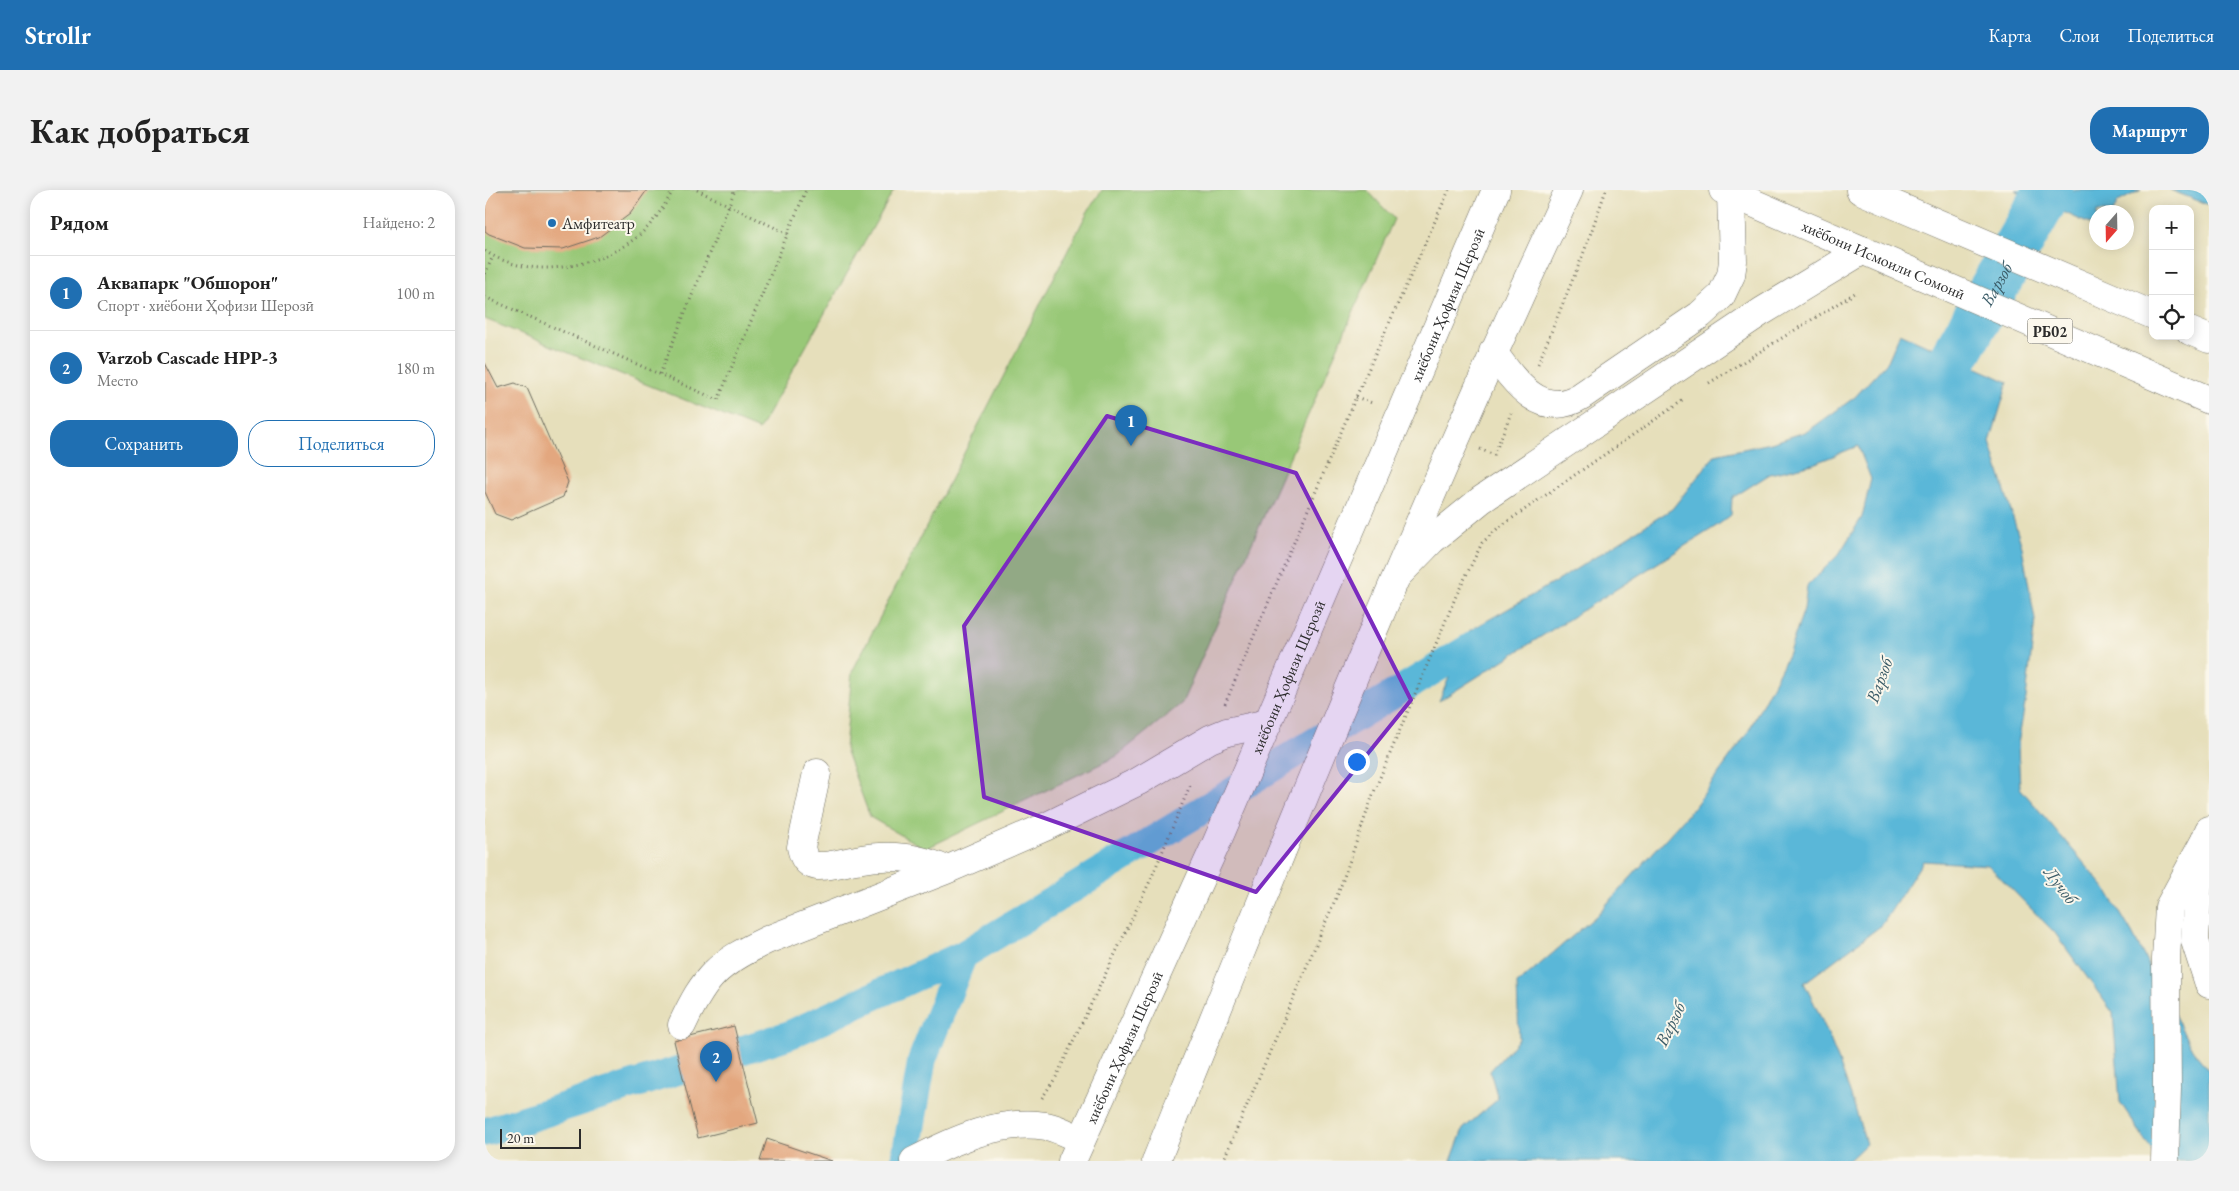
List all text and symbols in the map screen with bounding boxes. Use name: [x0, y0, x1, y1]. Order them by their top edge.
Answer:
text: Strollr: [25, 20, 91, 51]
text: Карта: [1989, 24, 2032, 47]
text: Слои: [2060, 24, 2099, 47]
text: Поделиться: [2127, 24, 2214, 47]
button: Маршрут: [2090, 107, 2209, 154]
text: Как добраться: [30, 108, 250, 153]
north arrow: [2089, 205, 2134, 250]
map controls: [2149, 205, 2194, 340]
button: +: [2149, 205, 2194, 250]
text: Рядом: [50, 209, 109, 236]
text: Найдено: 2: [363, 212, 435, 233]
place label: Aмфитеатр: [561, 213, 635, 234]
street label: хиёбони Исмоили Сомонӣ: [1799, 215, 1969, 304]
marker: Aмфитеатр: [546, 217, 558, 229]
street label: хиёбони Ҳофизи Шерозӣ: [1405, 224, 1489, 385]
button: −: [2149, 250, 2194, 295]
water label: Варзоб: [1974, 256, 2019, 311]
text: Аквапарк "Обшорон": [97, 270, 278, 295]
text: 1: [62, 283, 70, 304]
text: 100 m: [396, 283, 435, 304]
text: Спорт · хиёбони Ҳофизи Шерозӣ: [97, 295, 314, 316]
button: locate: [2149, 295, 2194, 340]
road number: РБ02: [2027, 318, 2073, 344]
text: Varzob Cascade HPP-3: [97, 345, 278, 370]
text: 2: [62, 358, 70, 379]
text: 180 m: [396, 358, 435, 379]
text: Место: [97, 370, 138, 391]
pin: 1: [1115, 405, 1147, 446]
button: Сохранить: [50, 420, 238, 467]
button: Поделиться: [248, 420, 435, 467]
street label: хиёбони Ҳофизи Шерозӣ: [1245, 596, 1330, 757]
water label: Варзоб: [1860, 652, 1900, 707]
your location: [1344, 749, 1370, 775]
water label: Лучоб: [2038, 861, 2085, 911]
street label: хиёбони Ҳофизи Шерозӣ: [1080, 967, 1168, 1127]
water label: Варзоб: [1649, 996, 1693, 1051]
pin: 2: [700, 1041, 732, 1082]
scale bar: [500, 1126, 581, 1149]
text: 20 m: [507, 1129, 534, 1147]

